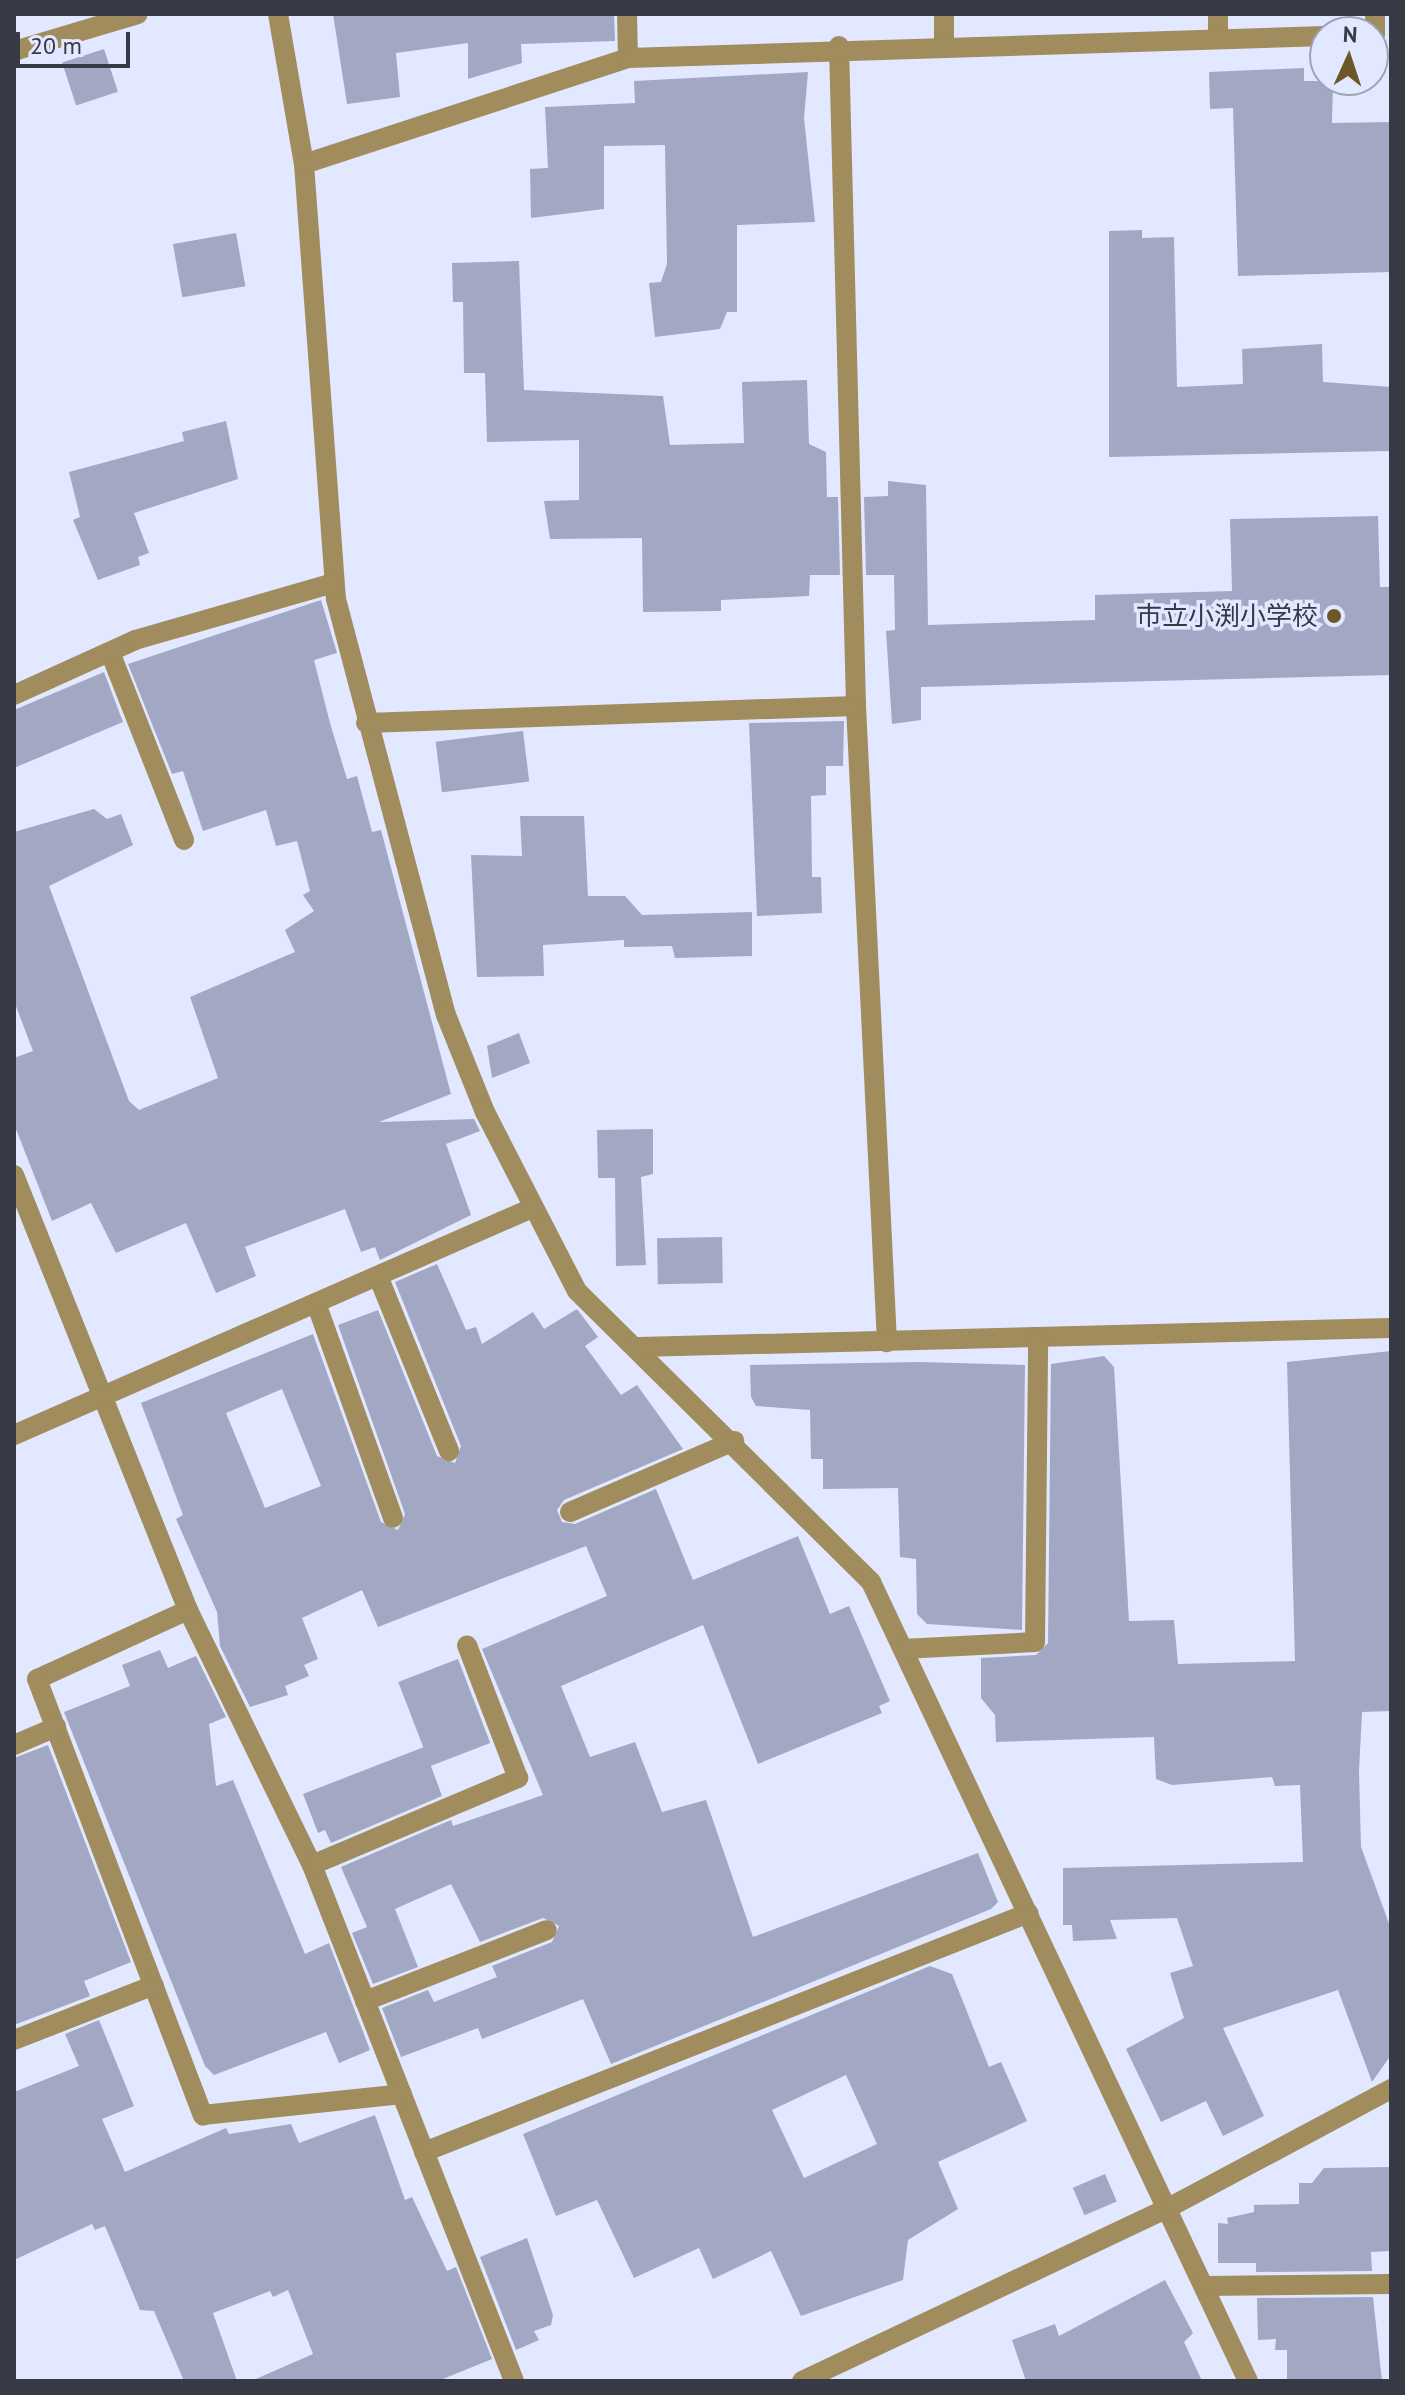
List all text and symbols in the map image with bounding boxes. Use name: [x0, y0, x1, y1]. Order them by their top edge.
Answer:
scale bar: [20, 16, 134, 66]
north arrow: [1309, 16, 1389, 96]
text: N: [1342, 20, 1358, 48]
text: 20 m: [30, 30, 82, 61]
place label: 市立小渕小学校: [1136, 600, 1318, 632]
marker: 市立小渕小学校: [1325, 607, 1343, 625]

